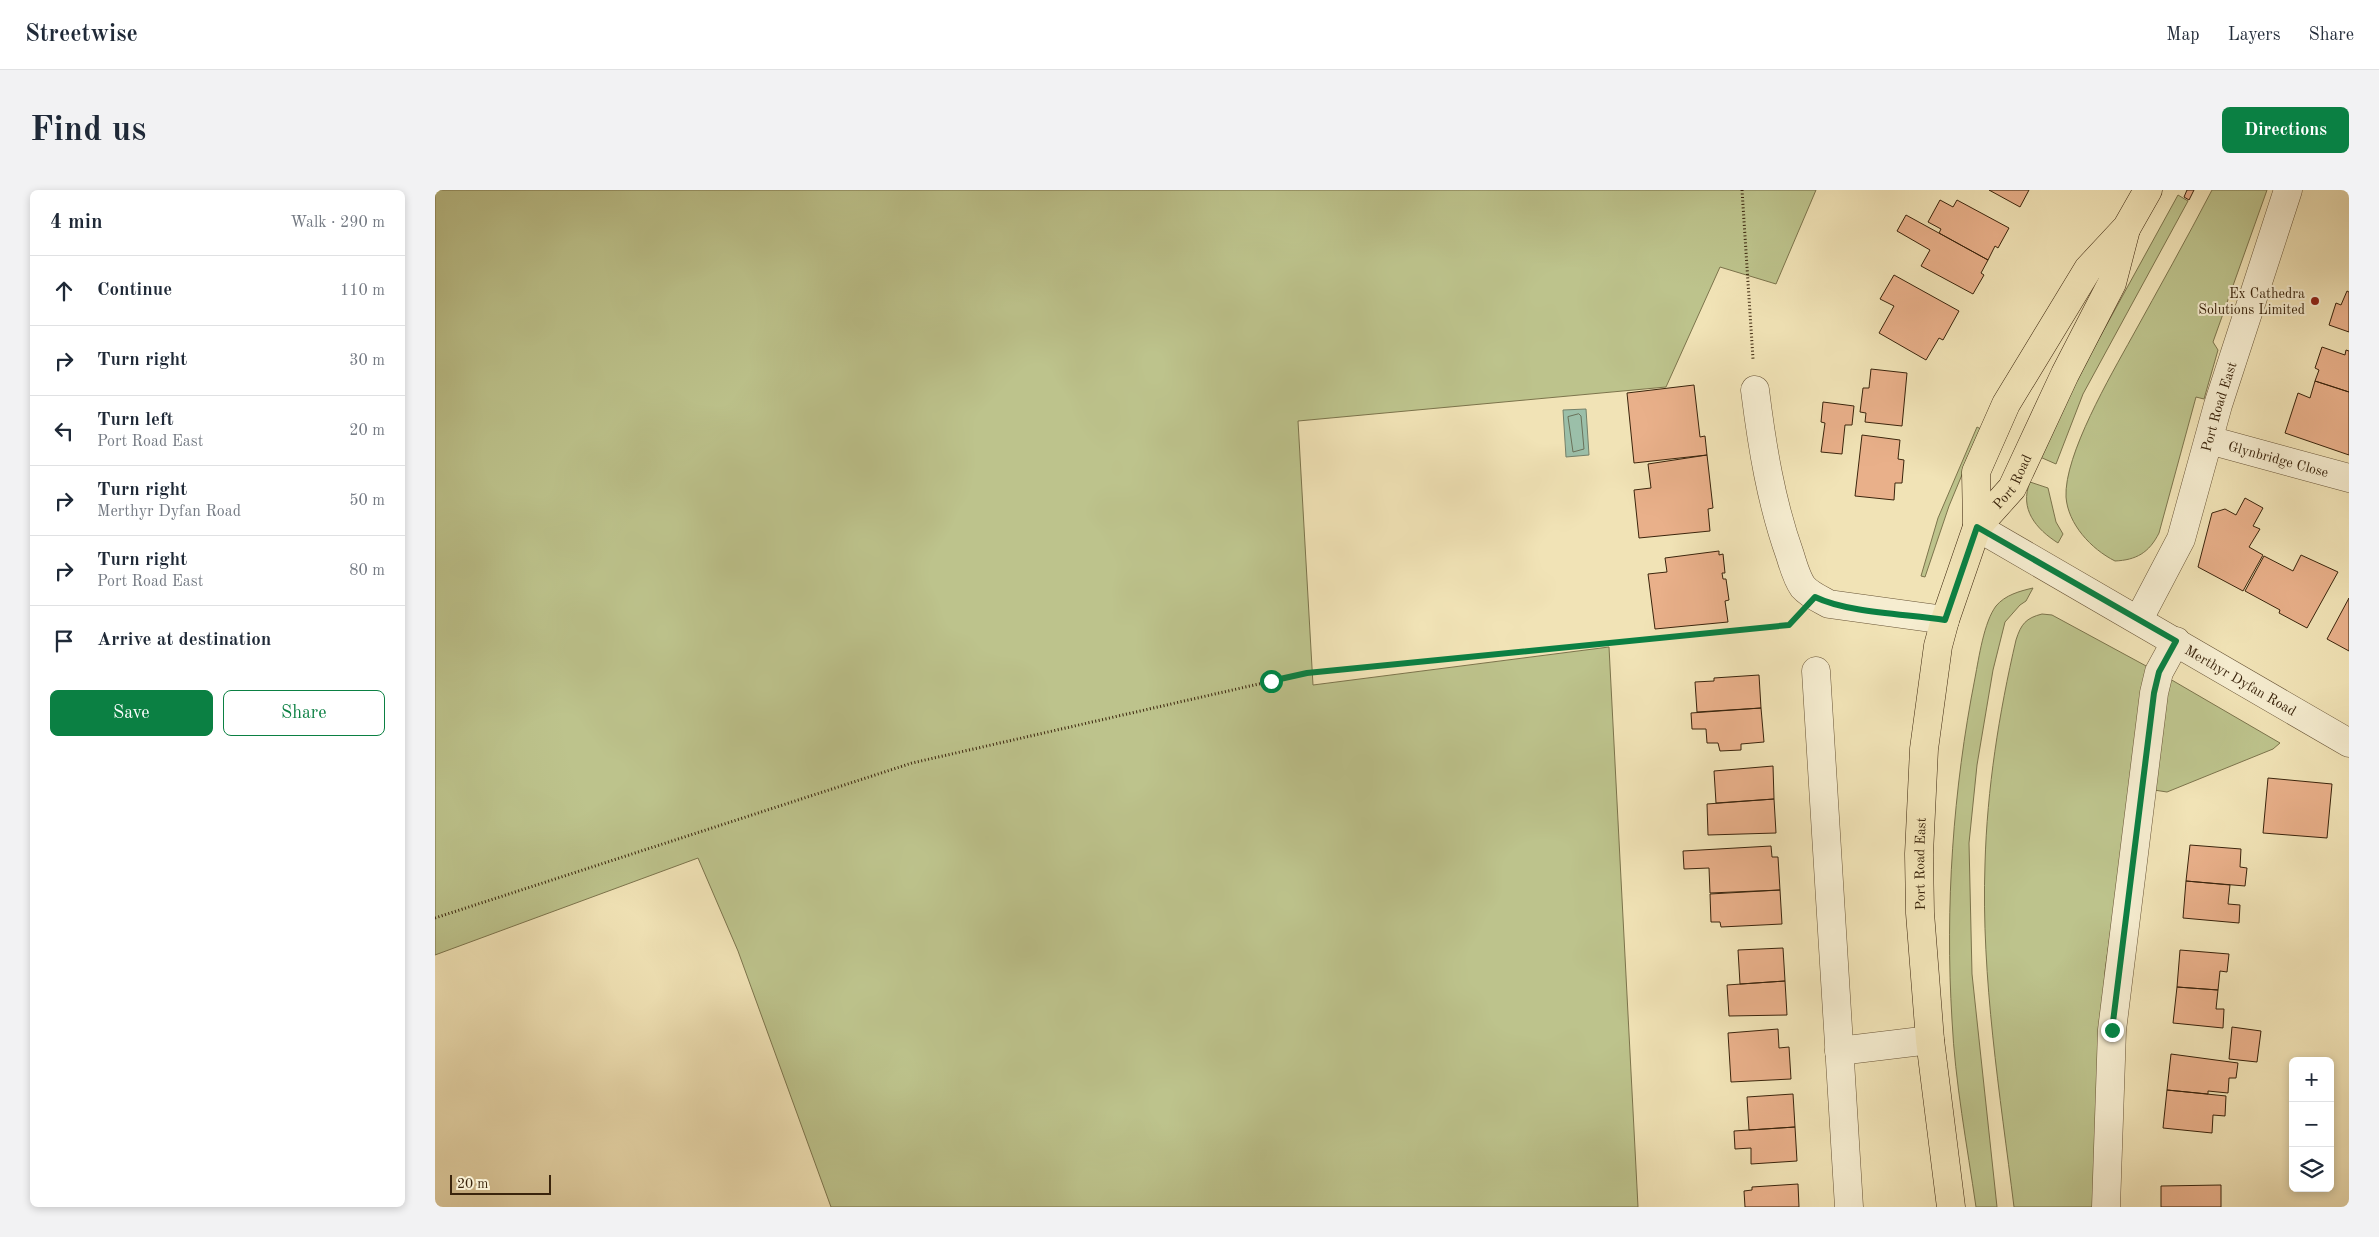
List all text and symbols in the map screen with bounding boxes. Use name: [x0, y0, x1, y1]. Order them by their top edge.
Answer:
text: Streetwise: [25, 23, 138, 47]
text: Map: [2166, 26, 2200, 44]
text: Layers: [2228, 26, 2280, 44]
text: Share: [2308, 26, 2354, 44]
button: Directions: [2222, 107, 2349, 153]
text: Find us: [30, 113, 146, 148]
text: 4 min: [50, 212, 103, 233]
text: Walk · 290 m: [290, 215, 385, 231]
icon: ahead: [50, 277, 78, 305]
text: Continue: [97, 281, 172, 300]
text: 110 m: [340, 283, 385, 299]
place label: Ex Cathedra Solutions Limited: [2198, 287, 2305, 317]
marker: Ex Cathedra Solutions Limited: [2309, 295, 2321, 307]
icon: right: [50, 347, 78, 375]
text: Turn right: [97, 351, 187, 370]
text: 30 m: [349, 353, 385, 369]
street label: Port Road East: [2199, 360, 2240, 453]
text: Turn left: [97, 411, 174, 430]
icon: left: [50, 417, 78, 445]
text: 20 m: [349, 423, 385, 439]
text: Port Road East: [97, 434, 203, 450]
street label: Glynbridge Close: [2226, 440, 2330, 480]
street label: Port Road: [1991, 452, 2035, 512]
text: Turn right: [97, 481, 187, 500]
icon: right: [50, 487, 78, 515]
text: 50 m: [349, 493, 385, 509]
text: Merthyr Dyfan Road: [97, 504, 241, 520]
text: Turn right: [97, 551, 187, 570]
icon: right: [50, 557, 78, 585]
text: 80 m: [349, 563, 385, 579]
text: Port Road East: [97, 574, 203, 590]
icon: arrive: [50, 627, 78, 655]
text: Arrive at destination: [97, 631, 271, 650]
street label: Merthyr Dyfan Road: [2182, 643, 2298, 719]
route start: [1260, 670, 1283, 693]
button: Save: [50, 690, 213, 736]
button: Share: [223, 690, 385, 736]
street label: Port Road East: [1913, 817, 1929, 910]
route end: [2101, 1019, 2124, 1042]
map controls: [2289, 1057, 2334, 1192]
button: +: [2289, 1057, 2334, 1102]
button: −: [2289, 1102, 2334, 1147]
button: layers: [2289, 1147, 2334, 1192]
scale bar: [450, 1172, 551, 1195]
text: 20 m: [457, 1177, 488, 1191]

